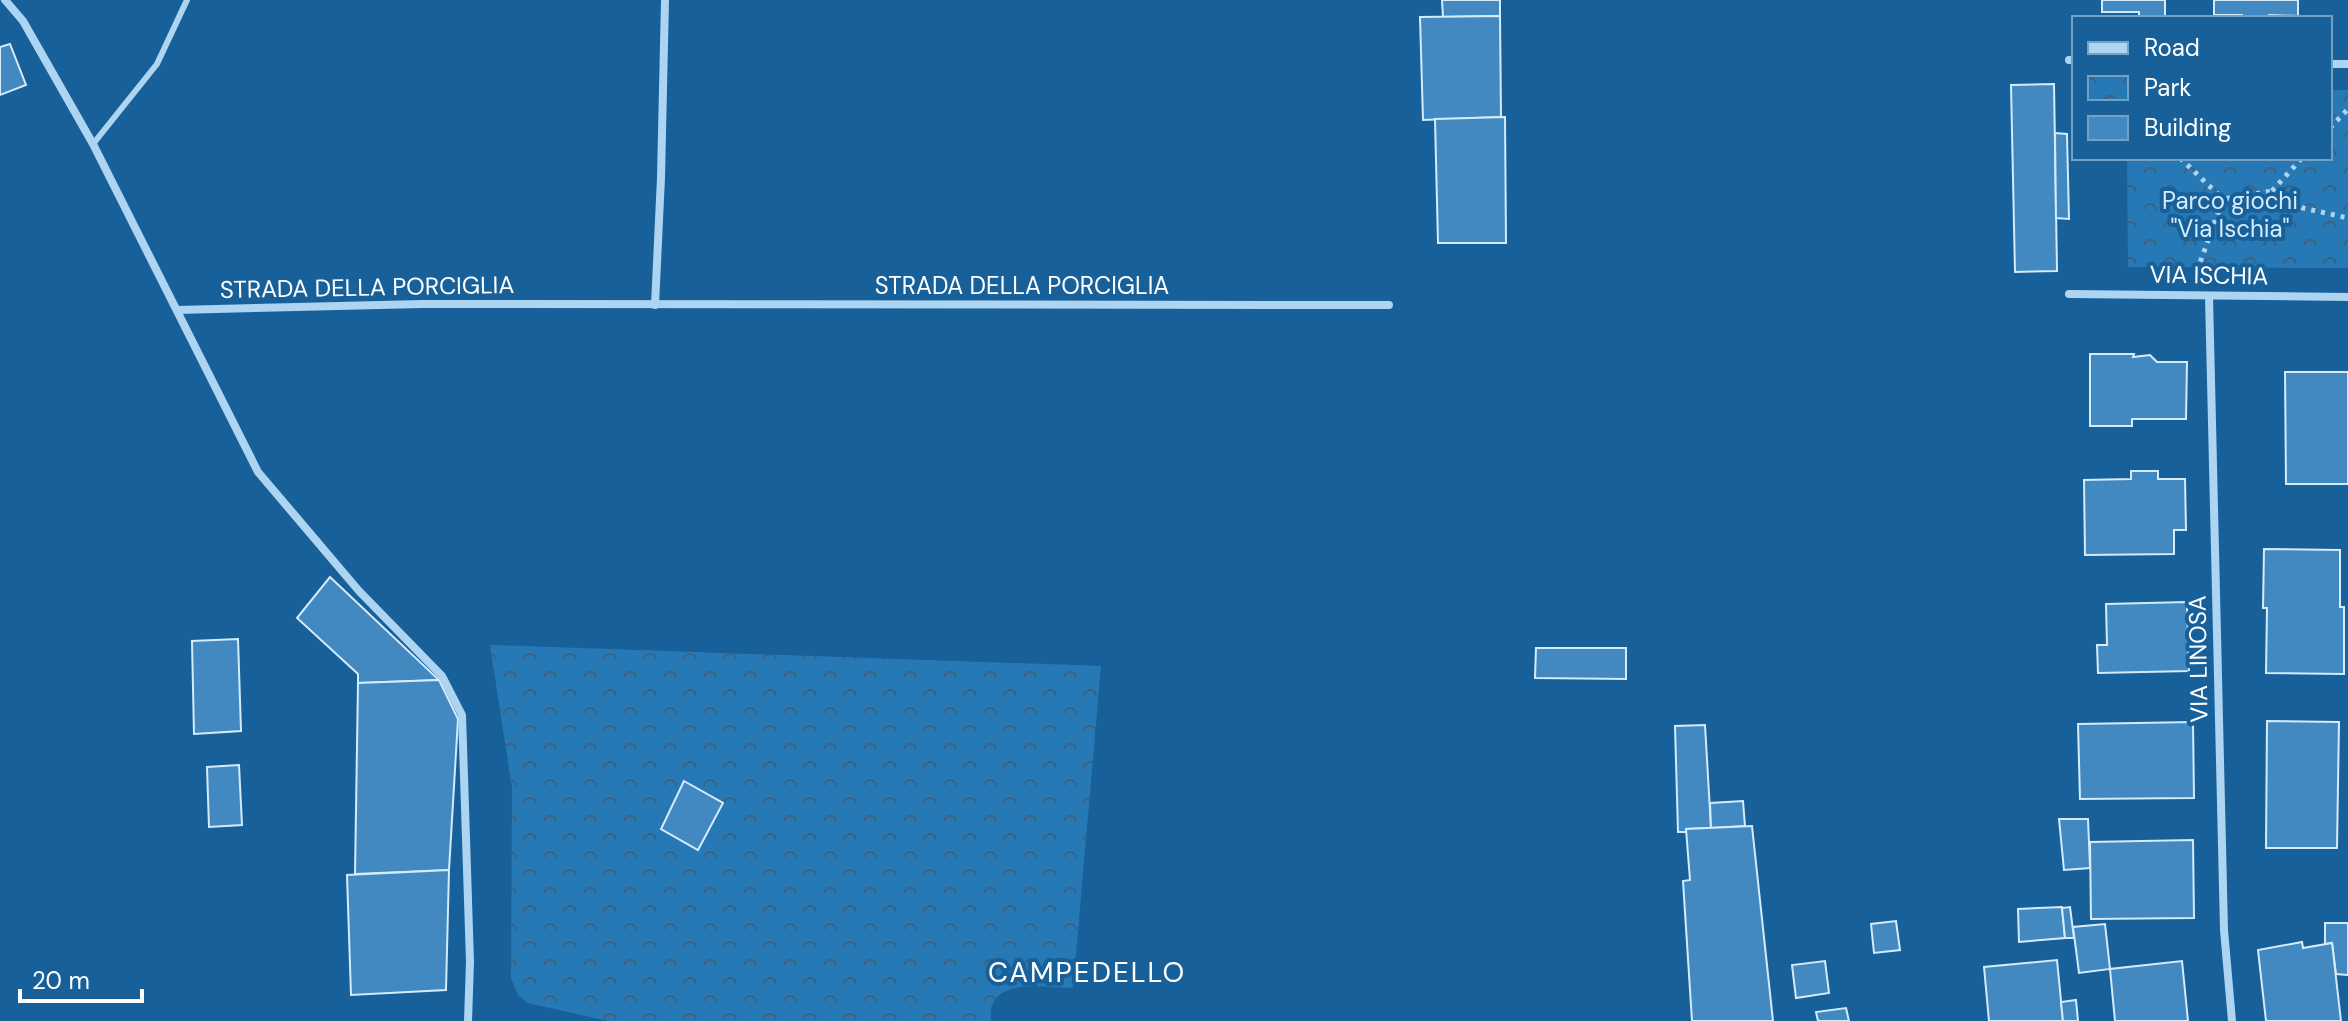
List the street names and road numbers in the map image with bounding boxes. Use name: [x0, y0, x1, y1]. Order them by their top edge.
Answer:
street label: VIA ISCHIA: [2149, 258, 2269, 292]
street label: STRADA DELLA PORCIGLIA: [220, 269, 515, 305]
street label: STRADA DELLA PORCIGLIA: [875, 270, 1169, 301]
street label: VIA LINOSA: [2181, 595, 2215, 723]

